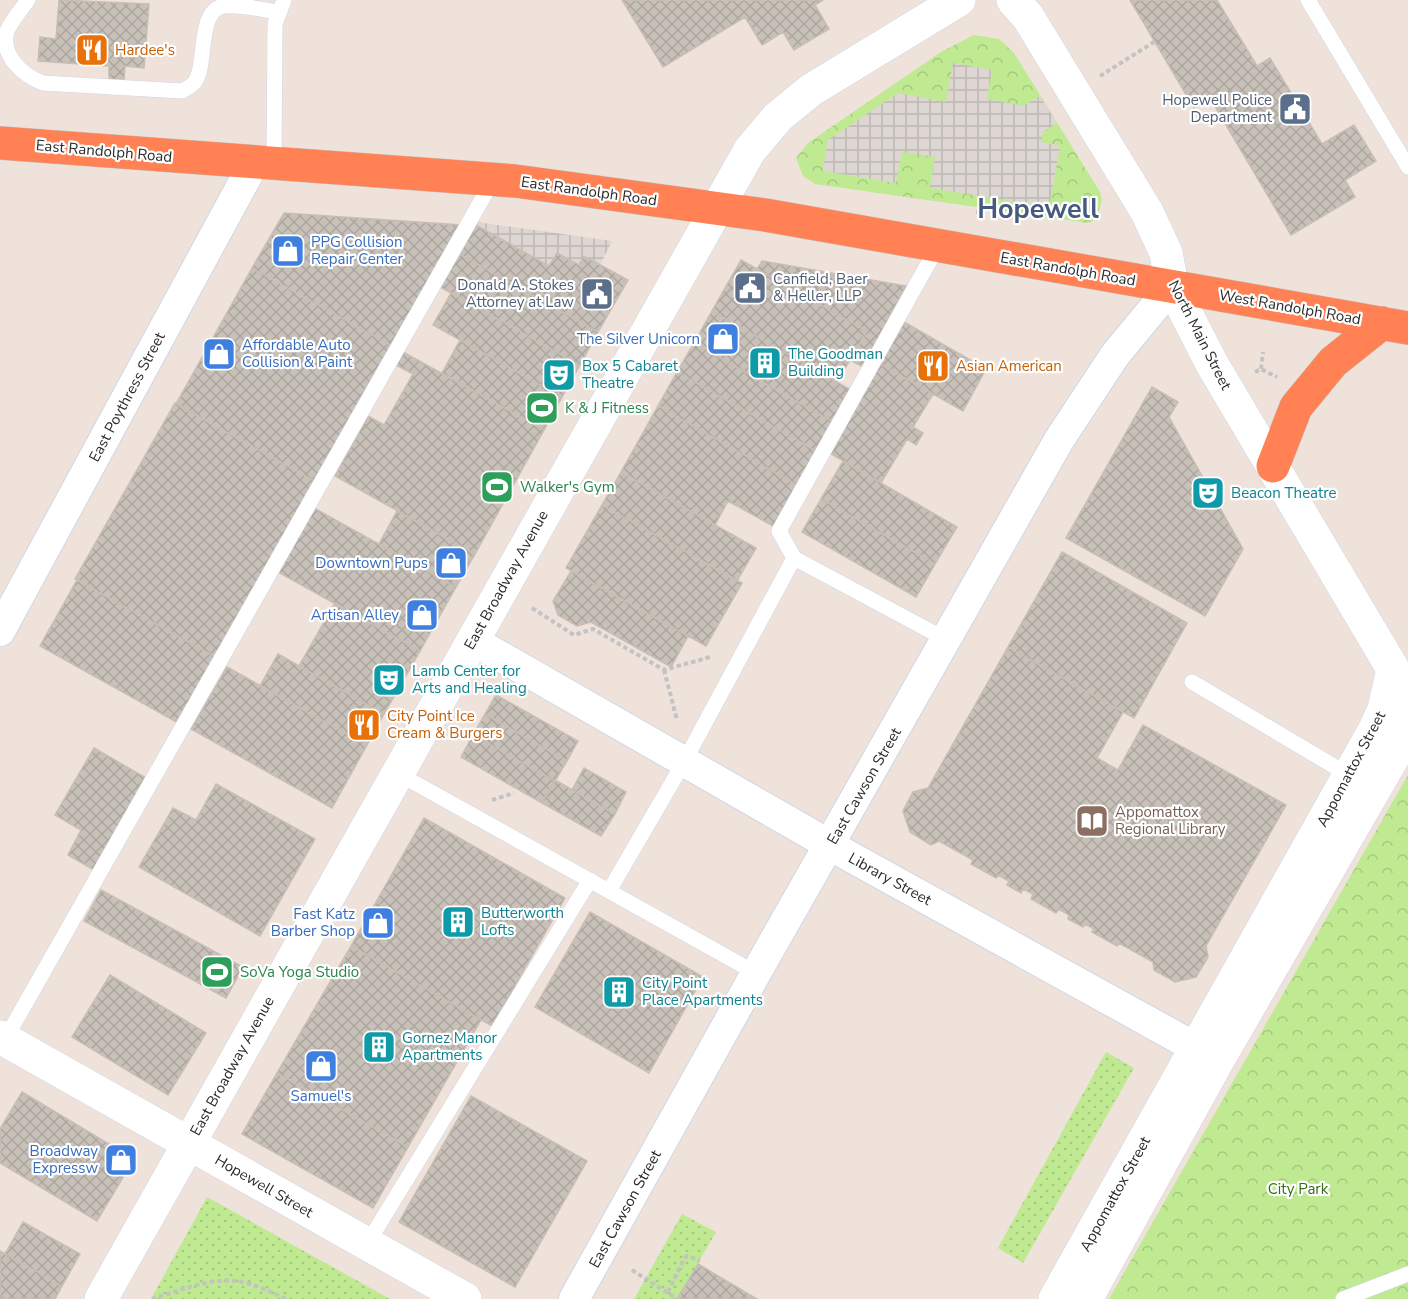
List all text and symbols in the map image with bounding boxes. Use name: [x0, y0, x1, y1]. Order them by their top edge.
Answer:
restaurant icon: Hardee's: [74, 32, 110, 68]
place label: Hardee's: [115, 40, 175, 60]
place label: Hopewell Police Department: [1162, 90, 1273, 127]
public building icon: Hopewell Police Department: [1277, 91, 1313, 127]
street label: East Randolph Road: [35, 135, 173, 167]
street label: East Randolph Road: [520, 172, 658, 210]
district label: Hopewell: [977, 191, 1099, 228]
place label: PPG Collision Repair Center: [311, 232, 403, 269]
shop icon: PPG Collision Repair Center: [270, 233, 306, 269]
street label: East Randolph Road: [999, 247, 1137, 291]
place label: Canfield, Baer & Heller, LLP: [773, 269, 868, 306]
public building icon: Canfield, Baer & Heller, LLP: [732, 270, 768, 306]
place label: Donald A. Stokes Attorney at Law: [457, 275, 574, 312]
public building icon: Donald A. Stokes Attorney at Law: [579, 276, 615, 312]
street label: North Main Street: [1164, 277, 1237, 394]
street label: West Randolph Road: [1217, 285, 1363, 329]
shop icon: The Silver Unicorn: [705, 321, 741, 357]
street label: East Poythress Street: [84, 328, 170, 465]
place label: The Silver Unicorn: [577, 329, 700, 349]
place label: Affordable Auto Collision & Paint: [242, 335, 353, 372]
shop icon: Affordable Auto Collision & Paint: [201, 336, 237, 372]
place label: The Goodman Building: [788, 344, 883, 381]
building icon: The Goodman Building: [747, 345, 783, 381]
restaurant icon: Asian American: [915, 348, 951, 384]
place label: Box 5 Cabaret Theatre: [582, 356, 679, 393]
place label: Asian American: [956, 356, 1062, 376]
theatre icon: Box 5 Cabaret Theatre: [541, 357, 577, 393]
sports icon: K & J Fitness: [524, 390, 560, 426]
place label: K & J Fitness: [565, 398, 649, 418]
sports icon: Walker's Gym: [479, 469, 515, 505]
theatre icon: Beacon Theatre: [1190, 475, 1226, 511]
place label: Walker's Gym: [520, 477, 615, 497]
place label: Beacon Theatre: [1231, 483, 1337, 503]
street label: East Broadway Avenue: [459, 507, 553, 653]
shop icon: Downtown Pups: [433, 545, 469, 581]
place label: Downtown Pups: [315, 553, 428, 573]
shop icon: Artisan Alley: [404, 597, 440, 633]
place label: Artisan Alley: [311, 605, 399, 625]
place label: Lamb Center for Arts and Healing: [412, 661, 527, 698]
theatre icon: Lamb Center for Arts and Healing: [371, 662, 407, 698]
place label: City Point Ice Cream & Burgers: [387, 706, 502, 743]
restaurant icon: City Point Ice Cream & Burgers: [346, 707, 382, 743]
street label: Appomattox Street: [1312, 707, 1390, 830]
street label: East Cawson Street: [822, 723, 906, 848]
place label: Appomattox Regional Library: [1115, 802, 1226, 839]
library icon: Appomattox Regional Library: [1074, 803, 1110, 839]
street label: Library Street: [845, 848, 936, 910]
place label: Butterworth Lofts: [481, 903, 564, 940]
place label: Fast Katz Barber Shop: [271, 904, 355, 941]
building icon: Butterworth Lofts: [440, 904, 476, 940]
shop icon: Fast Katz Barber Shop: [360, 905, 396, 941]
sports icon: SoVa Yoga Studio: [199, 954, 235, 990]
place label: SoVa Yoga Studio: [240, 962, 359, 982]
place label: City Point Place Apartments: [642, 973, 763, 1010]
building icon: City Point Place Apartments: [601, 974, 637, 1010]
street label: East Broadway Avenue: [185, 993, 279, 1139]
place label: Gornez Manor Apartments: [402, 1028, 498, 1065]
building icon: Gornez Manor Apartments: [361, 1029, 397, 1065]
shop icon: Samuel's: [303, 1048, 339, 1084]
place label: Samuel's: [291, 1086, 351, 1106]
street label: Appomattox Street: [1075, 1132, 1155, 1255]
place label: Broadway Expressw: [30, 1141, 98, 1178]
shop icon: Broadway Expressw: [103, 1142, 139, 1178]
street label: East Cawson Street: [584, 1146, 666, 1272]
street label: Hopewell Street: [211, 1150, 318, 1223]
park label: City Park: [1268, 1179, 1329, 1199]

